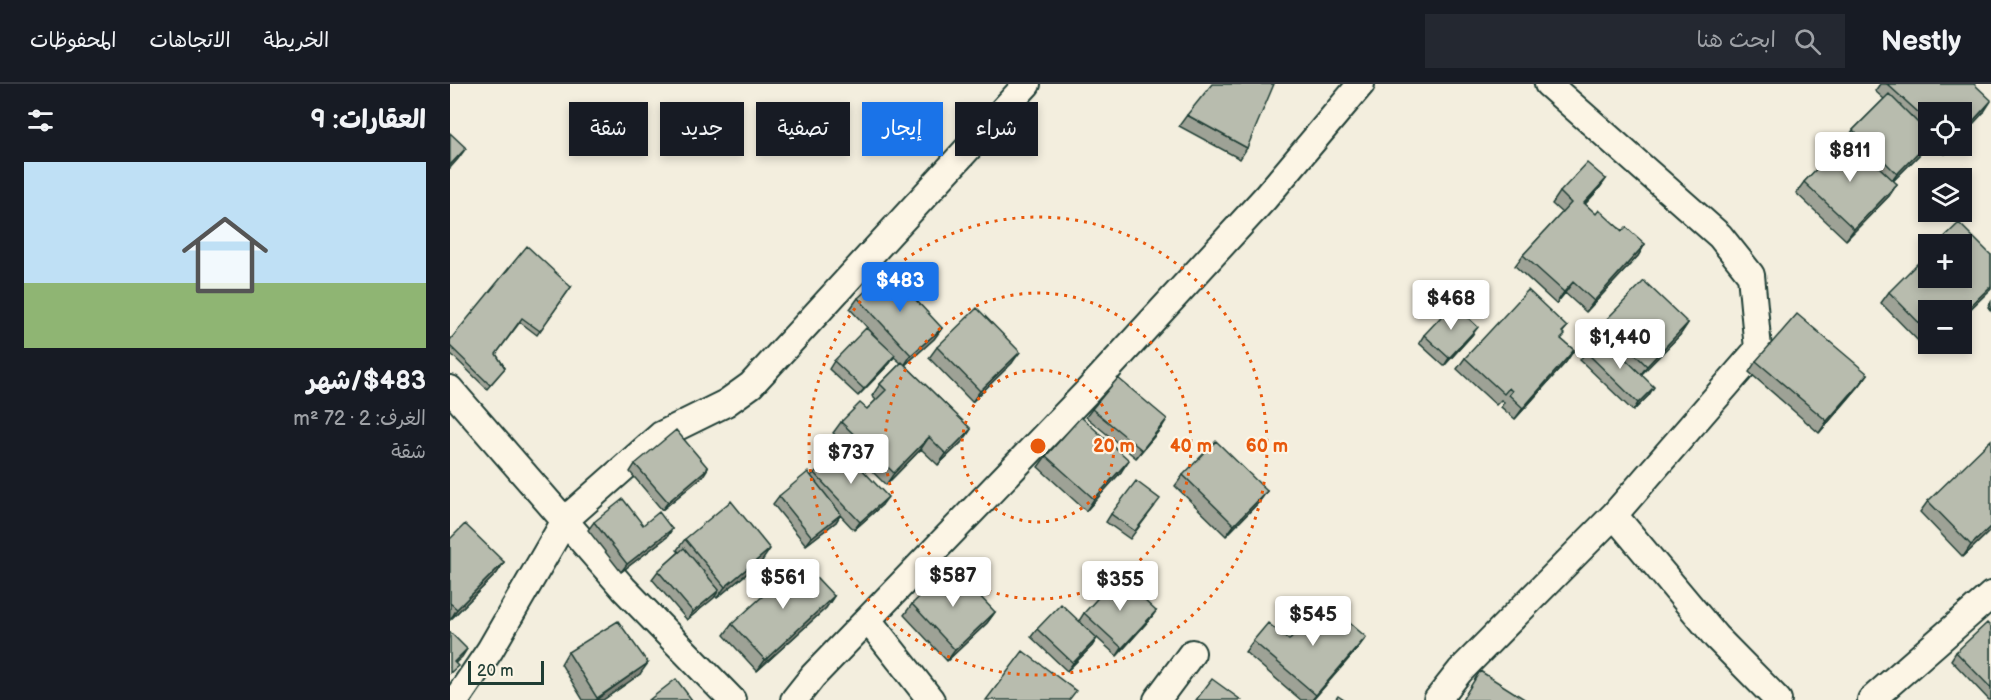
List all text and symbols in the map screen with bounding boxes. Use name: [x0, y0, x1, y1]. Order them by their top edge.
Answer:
search box: [1425, 14, 1845, 68]
icon: search: [1791, 25, 1824, 58]
text: Nestly: [1881, 25, 1961, 58]
text: ابحث هنا: [1696, 27, 1776, 54]
text: المحفوظات: [30, 28, 116, 53]
text: الاتجاهات: [149, 28, 231, 53]
text: الخريطة: [264, 28, 329, 53]
chip: شقة: [569, 102, 648, 156]
chip: جديد: [660, 102, 744, 156]
chip: تصفية: [756, 102, 850, 156]
chip: إيجار: [862, 102, 943, 156]
chip: شراء: [955, 102, 1038, 156]
map controls: [1918, 102, 1972, 354]
button: locate: [1918, 102, 1972, 156]
icon: filters: [24, 104, 57, 137]
text: العقارات: 9: [310, 105, 426, 136]
pin: $811: [1814, 132, 1886, 183]
text: $811: [1829, 139, 1871, 163]
button: layers: [1918, 168, 1972, 222]
icon: home: [171, 201, 279, 309]
button: +: [1918, 234, 1972, 288]
pin: $483: [864, 262, 936, 313]
text: $483: [876, 269, 924, 293]
pin: $468: [1415, 280, 1487, 331]
text: $468: [1426, 287, 1476, 311]
button: −: [1918, 300, 1972, 354]
pin: $1,440: [1571, 319, 1669, 370]
text: $1,440: [1589, 326, 1651, 350]
text: $483/شهر: [307, 366, 426, 397]
text: الغرف: 2 · 72 m²: [293, 407, 426, 431]
pin: $737: [815, 434, 887, 485]
centre of rings: [1028, 436, 1048, 456]
text: 20 m: [1093, 436, 1135, 457]
text: 40 m: [1170, 436, 1212, 457]
text: 60 m: [1246, 436, 1288, 457]
text: شقة: [391, 440, 426, 464]
text: $737: [828, 441, 874, 465]
pin: $587: [917, 557, 989, 608]
pin: $561: [747, 559, 819, 610]
pin: $355: [1084, 561, 1156, 612]
text: $587: [929, 564, 977, 588]
text: $561: [760, 566, 806, 590]
text: $355: [1096, 568, 1144, 592]
pin: $545: [1277, 596, 1349, 647]
text: $545: [1289, 603, 1337, 627]
scale bar: [468, 658, 544, 686]
text: 20 m: [477, 662, 513, 681]

